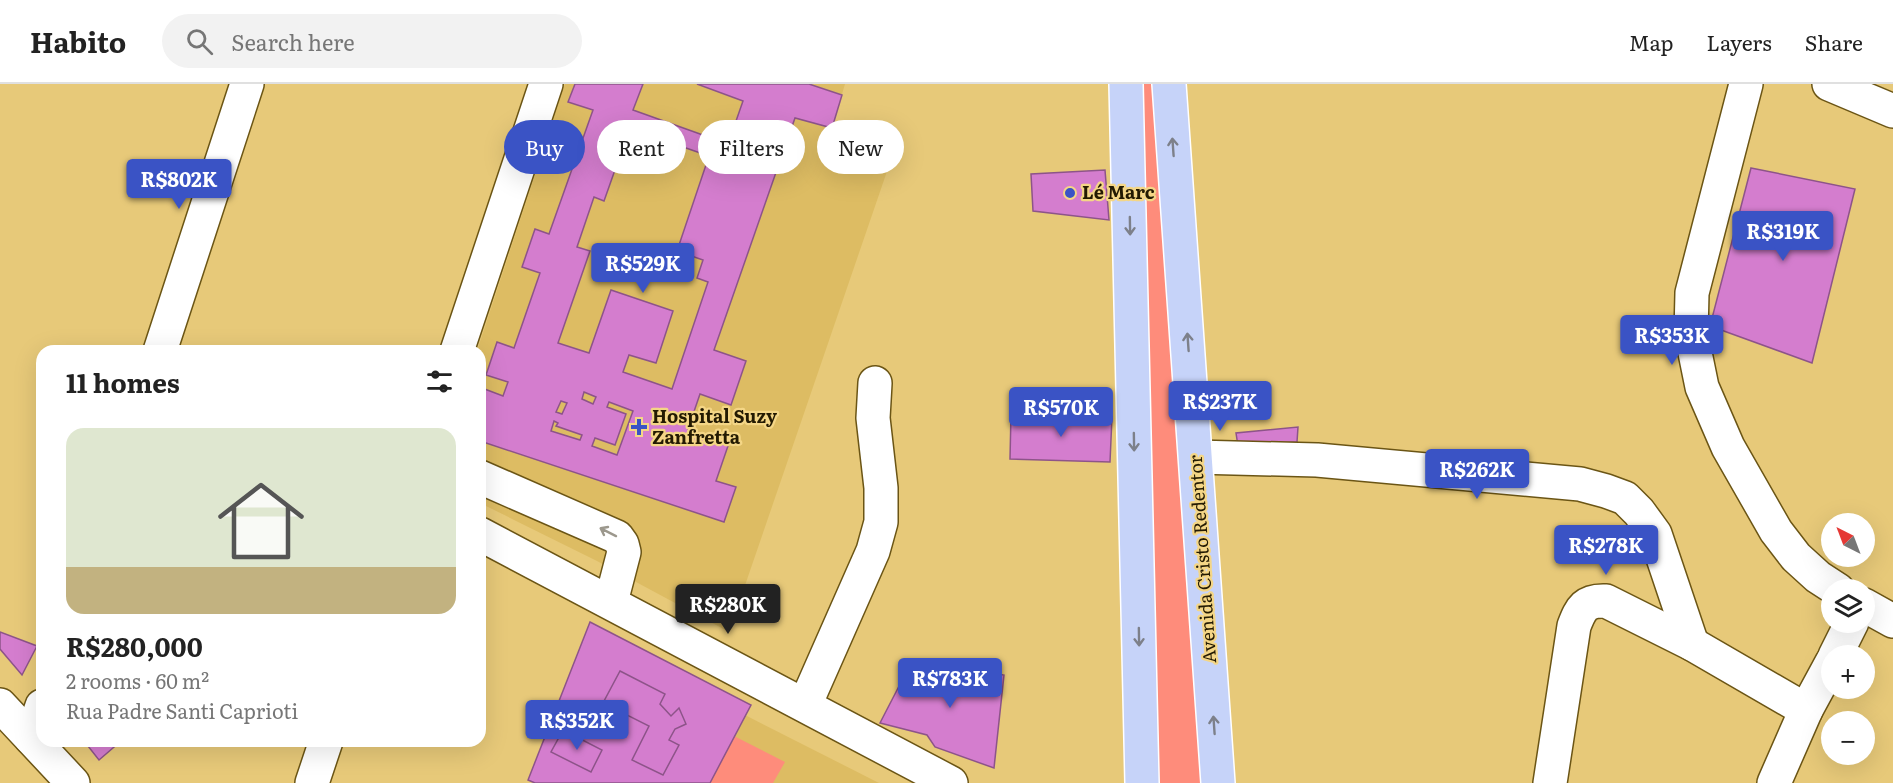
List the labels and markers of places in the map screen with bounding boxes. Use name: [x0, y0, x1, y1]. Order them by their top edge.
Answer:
pin: R$802K: [130, 159, 228, 210]
place label: Lé Marc: [1082, 178, 1155, 205]
marker: Lé Marc: [1063, 186, 1077, 200]
pin: R$319K: [1734, 211, 1832, 262]
pin: R$529K: [594, 243, 692, 294]
pin: R$353K: [1623, 315, 1721, 366]
pin: R$237K: [1171, 381, 1269, 432]
pin: R$570K: [1012, 387, 1110, 438]
place label: Hospital Suzy Zanfretta: [652, 402, 777, 450]
marker: Hospital Suzy Zanfretta: [630, 418, 648, 436]
pin: R$262K: [1428, 449, 1526, 500]
pin: R$278K: [1557, 525, 1655, 576]
pin: R$280K: [679, 584, 777, 635]
pin: R$783K: [901, 658, 999, 709]
pin: R$352K: [528, 700, 626, 751]

